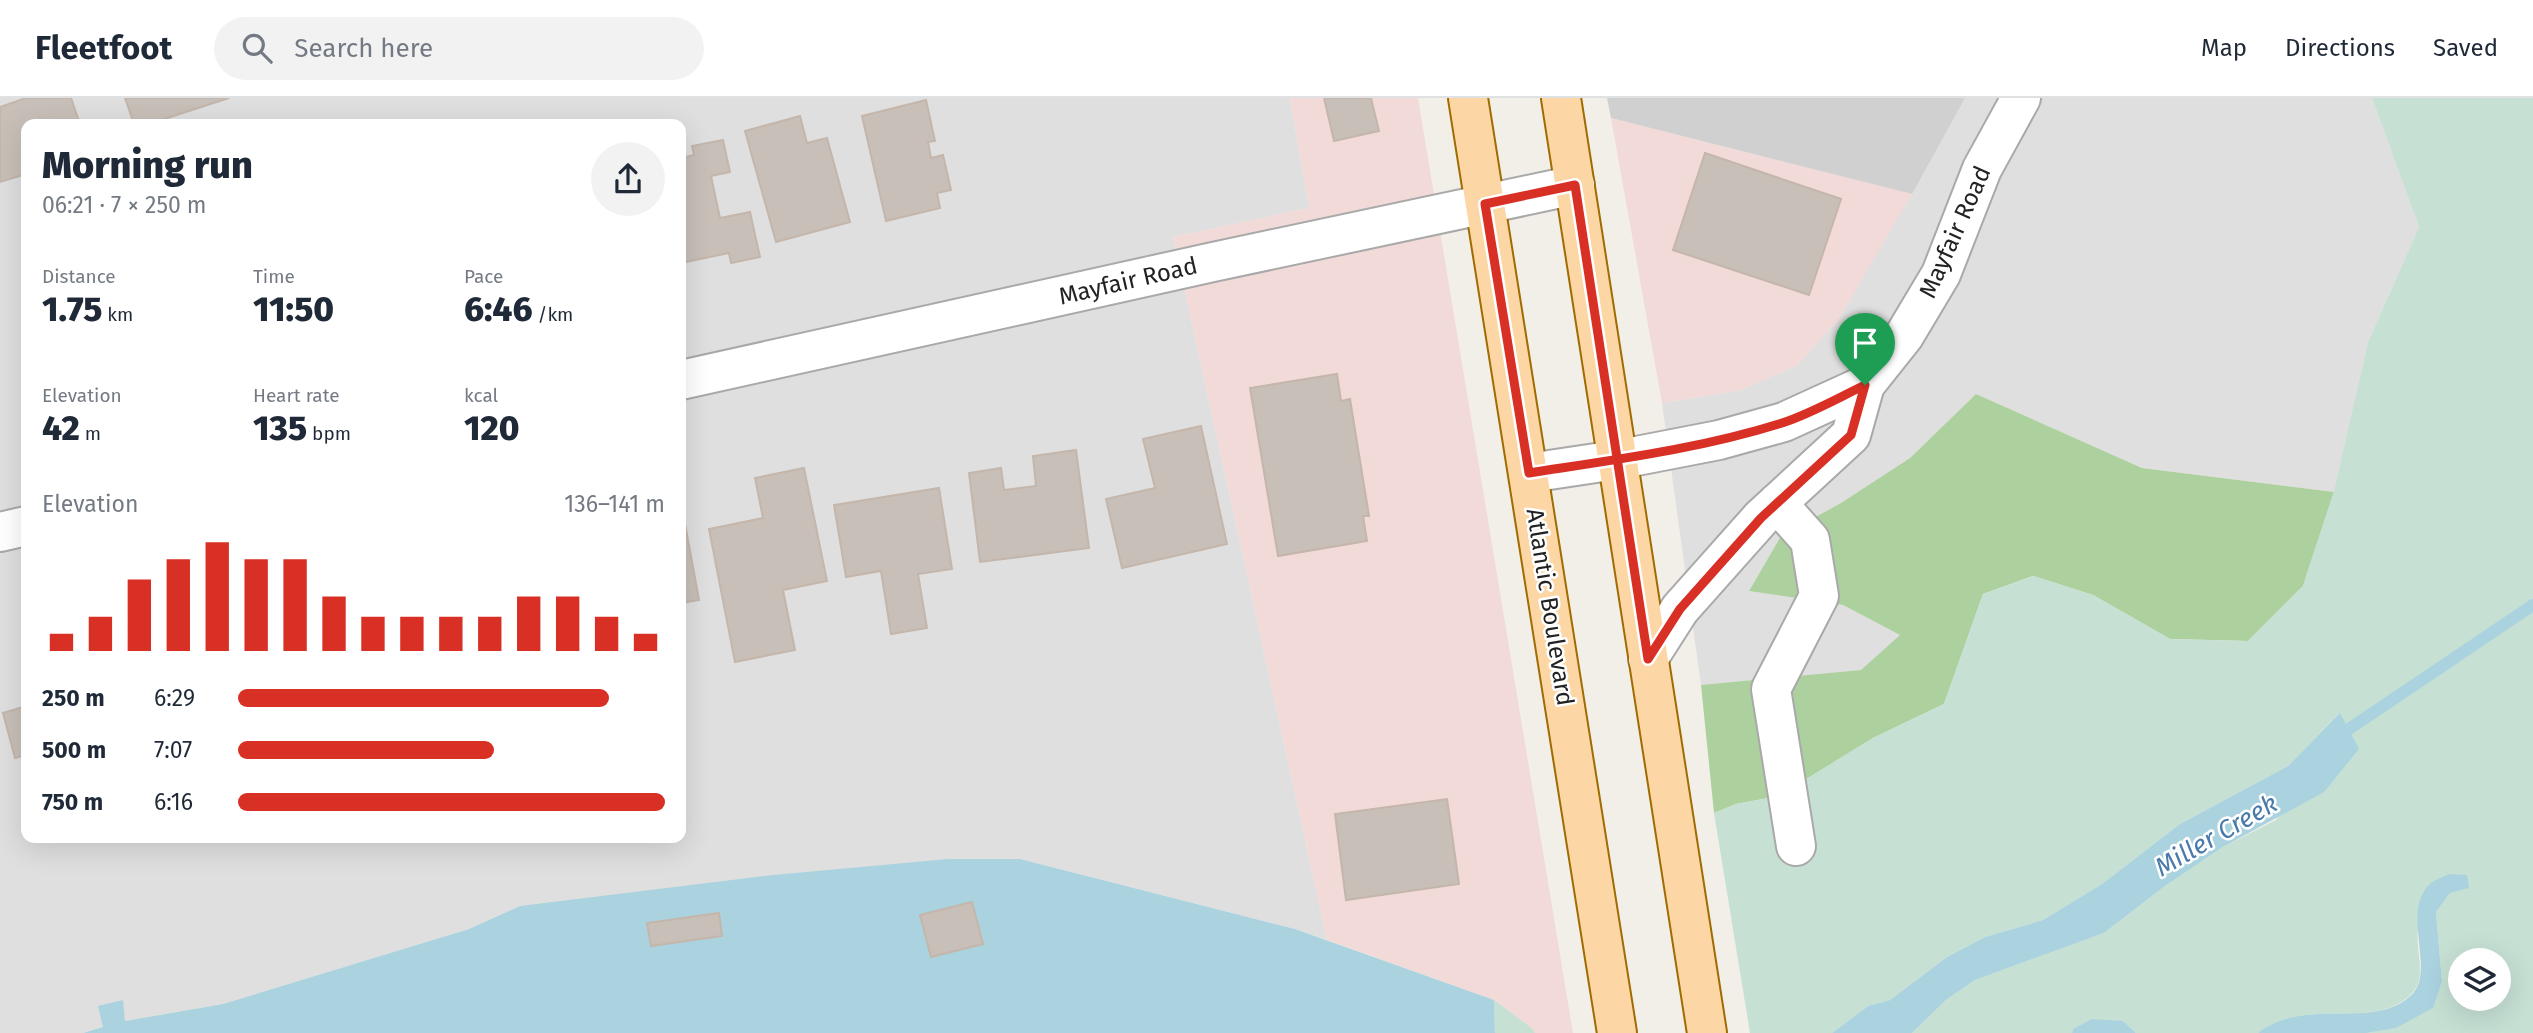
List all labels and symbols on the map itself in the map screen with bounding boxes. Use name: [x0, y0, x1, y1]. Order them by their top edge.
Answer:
street label: Mayfair Road: [1913, 162, 1997, 302]
street label: Mayfair Road: [1056, 251, 1200, 311]
pin: [1835, 313, 1895, 385]
street label: Atlantic Boulevard: [1521, 506, 1579, 708]
water label: Miller Creek: [2149, 788, 2283, 883]

